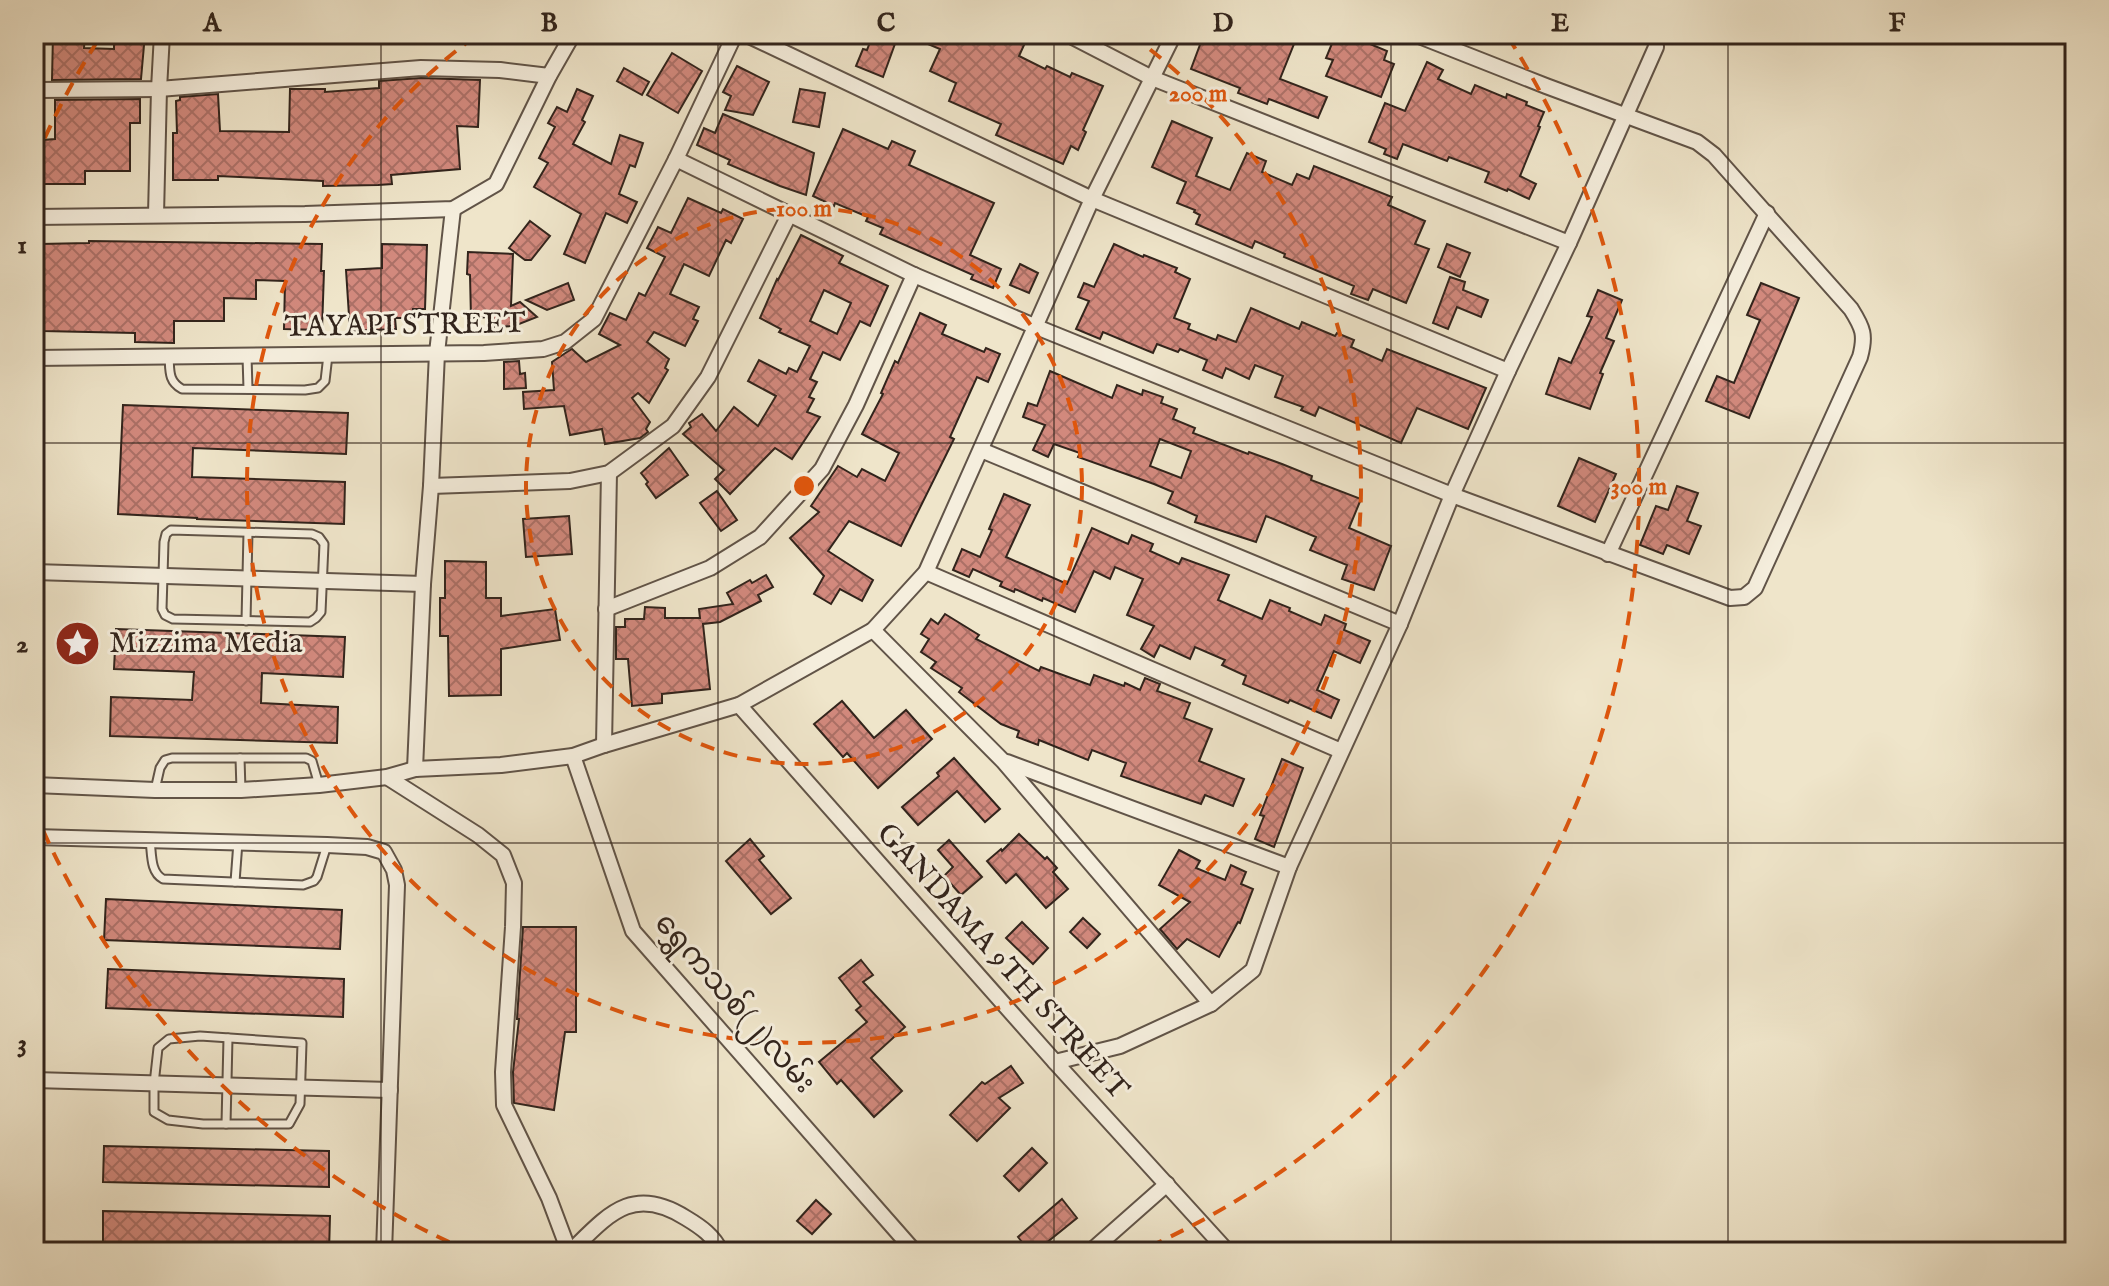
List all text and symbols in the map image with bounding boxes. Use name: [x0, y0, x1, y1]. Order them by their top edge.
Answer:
text: A: [202, 7, 222, 40]
text: B: [540, 7, 558, 40]
text: C: [877, 7, 896, 40]
text: D: [1213, 7, 1234, 40]
text: E: [1551, 7, 1569, 40]
text: F: [1889, 7, 1906, 40]
text: 200 m: [1169, 79, 1228, 110]
text: 100 m: [776, 194, 833, 225]
text: 1: [17, 229, 27, 262]
street label: TAYAPI STREET: [284, 305, 526, 347]
centre of rings: [790, 472, 818, 500]
text: 300 m: [1611, 472, 1668, 503]
place icon: Mizzima Media: [54, 620, 102, 668]
place label: Mizzima Media: [109, 625, 302, 663]
text: 2: [16, 628, 28, 661]
street label: GANDAMA 9TH STREET: [868, 816, 1136, 1108]
street label: ရွှေကသစ်(၂)လမ်း: [642, 903, 827, 1105]
text: 3: [17, 1027, 27, 1060]

